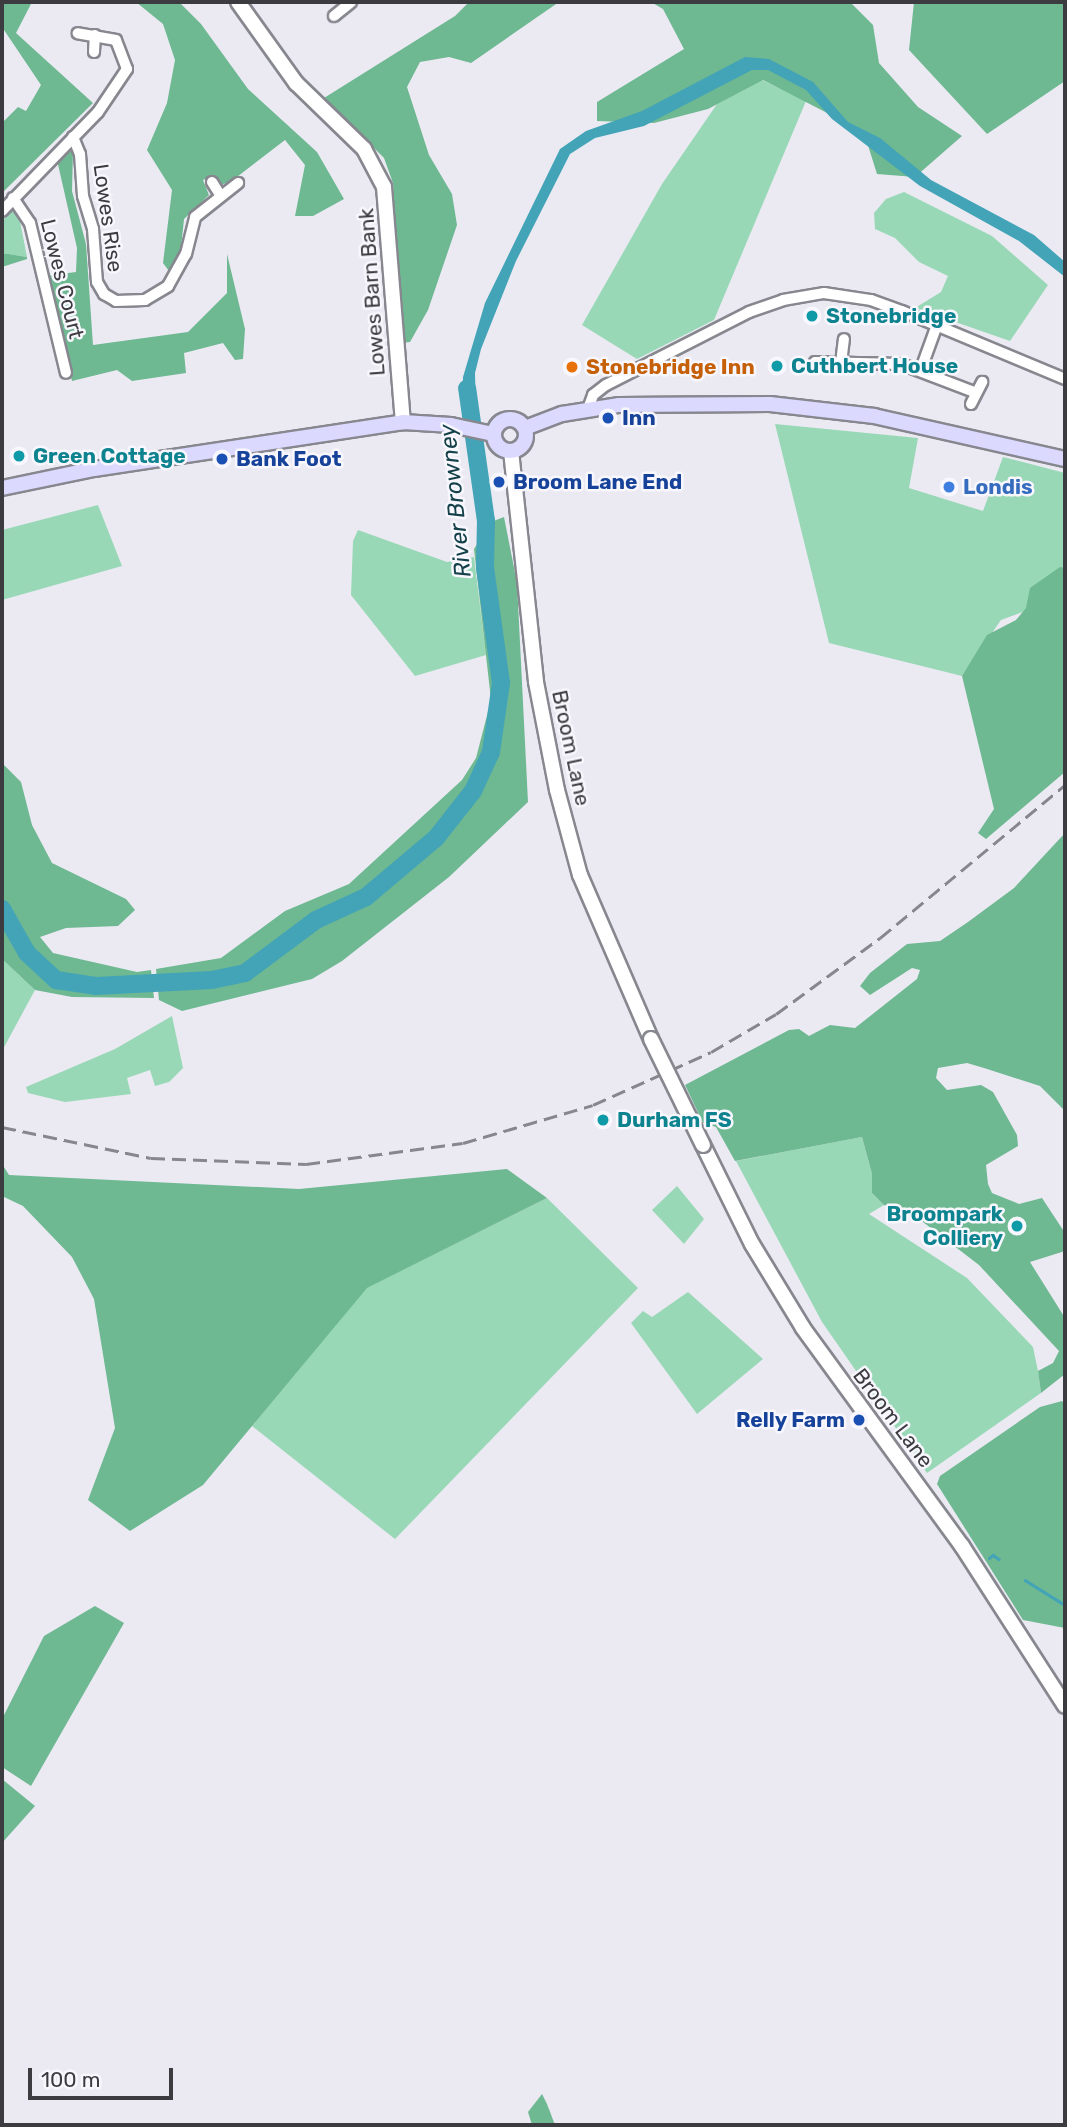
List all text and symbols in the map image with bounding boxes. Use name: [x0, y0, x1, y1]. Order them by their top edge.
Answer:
street label: Lowes Rise: [88, 162, 128, 274]
street label: Lowes Barn Bank: [354, 207, 390, 377]
street label: Lowes Court: [35, 217, 89, 341]
place label: Stonebridge: [826, 303, 956, 329]
marker: Stonebridge: [804, 308, 820, 324]
place label: Cuthbert House: [791, 353, 958, 379]
place label: Stonebridge Inn: [586, 354, 755, 380]
marker: Cuthbert House: [769, 358, 785, 374]
marker: Stonebridge Inn: [564, 359, 580, 375]
place label: Inn: [622, 405, 656, 431]
marker: Inn: [600, 410, 616, 426]
water label: River Browney: [433, 423, 477, 579]
place label: Green Cottage: [33, 443, 186, 469]
place label: Bank Foot: [236, 446, 342, 472]
marker: Green Cottage: [11, 448, 27, 464]
marker: Bank Foot: [214, 451, 230, 467]
place label: Broom Lane End: [513, 469, 682, 495]
marker: Broom Lane End: [491, 474, 507, 490]
place label: Londis: [963, 474, 1033, 500]
marker: Londis: [941, 479, 957, 495]
street label: Broom Lane: [546, 688, 596, 808]
place label: Durham FS: [617, 1107, 732, 1133]
marker: Durham FS: [595, 1112, 611, 1128]
place label: Broompark Colliery: [886, 1201, 1003, 1251]
marker: Broompark Colliery: [1009, 1218, 1025, 1234]
street label: Broom Lane: [848, 1363, 938, 1473]
place label: Relly Farm: [735, 1407, 845, 1433]
marker: Relly Farm: [851, 1412, 867, 1428]
scale bar: [32, 2054, 177, 2098]
text: 100 m: [41, 2067, 100, 2092]

